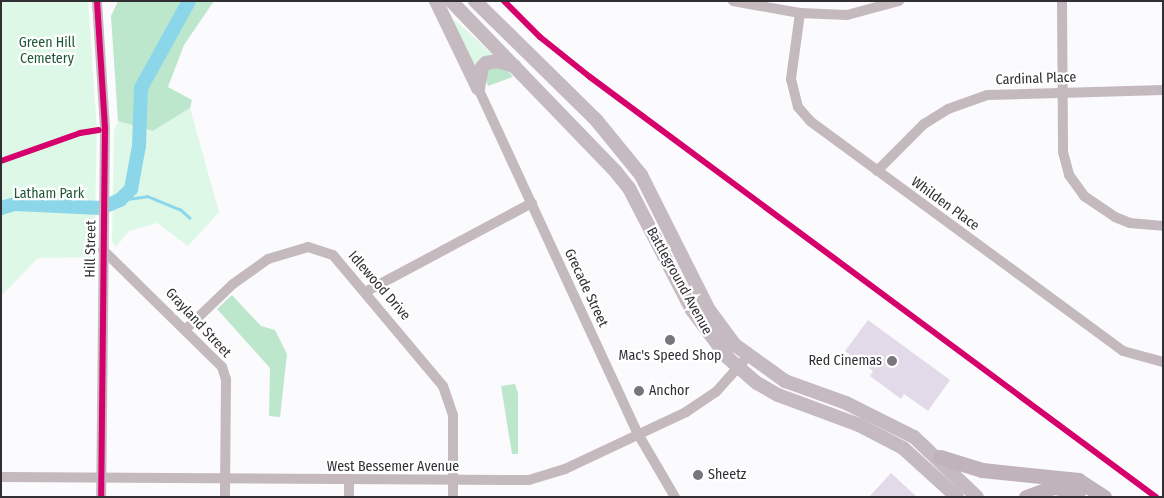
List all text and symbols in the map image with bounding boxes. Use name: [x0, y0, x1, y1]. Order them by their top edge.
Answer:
park label: Green Hill Cemetery: [19, 35, 75, 68]
street label: Cardinal Place: [995, 69, 1077, 89]
street label: Whilden Place: [908, 174, 982, 234]
park label: Latham Park: [14, 186, 84, 202]
street label: Hill Street: [82, 220, 100, 278]
street label: Battleground Avenue: [643, 224, 715, 338]
street label: Grecade Street: [561, 246, 611, 330]
street label: Idlewood Drive: [344, 248, 414, 324]
street label: Grayland Street: [162, 285, 234, 361]
marker: Mac's Speed Shop: [664, 334, 676, 346]
place label: Mac's Speed Shop: [619, 348, 721, 364]
place label: Red Cinemas: [808, 353, 882, 369]
marker: Red Cinemas: [886, 355, 898, 367]
place label: Anchor: [649, 383, 689, 399]
marker: Anchor: [633, 385, 645, 397]
street label: West Bessemer Avenue: [327, 459, 459, 475]
place label: Sheetz: [708, 467, 746, 483]
marker: Sheetz: [692, 469, 704, 481]

